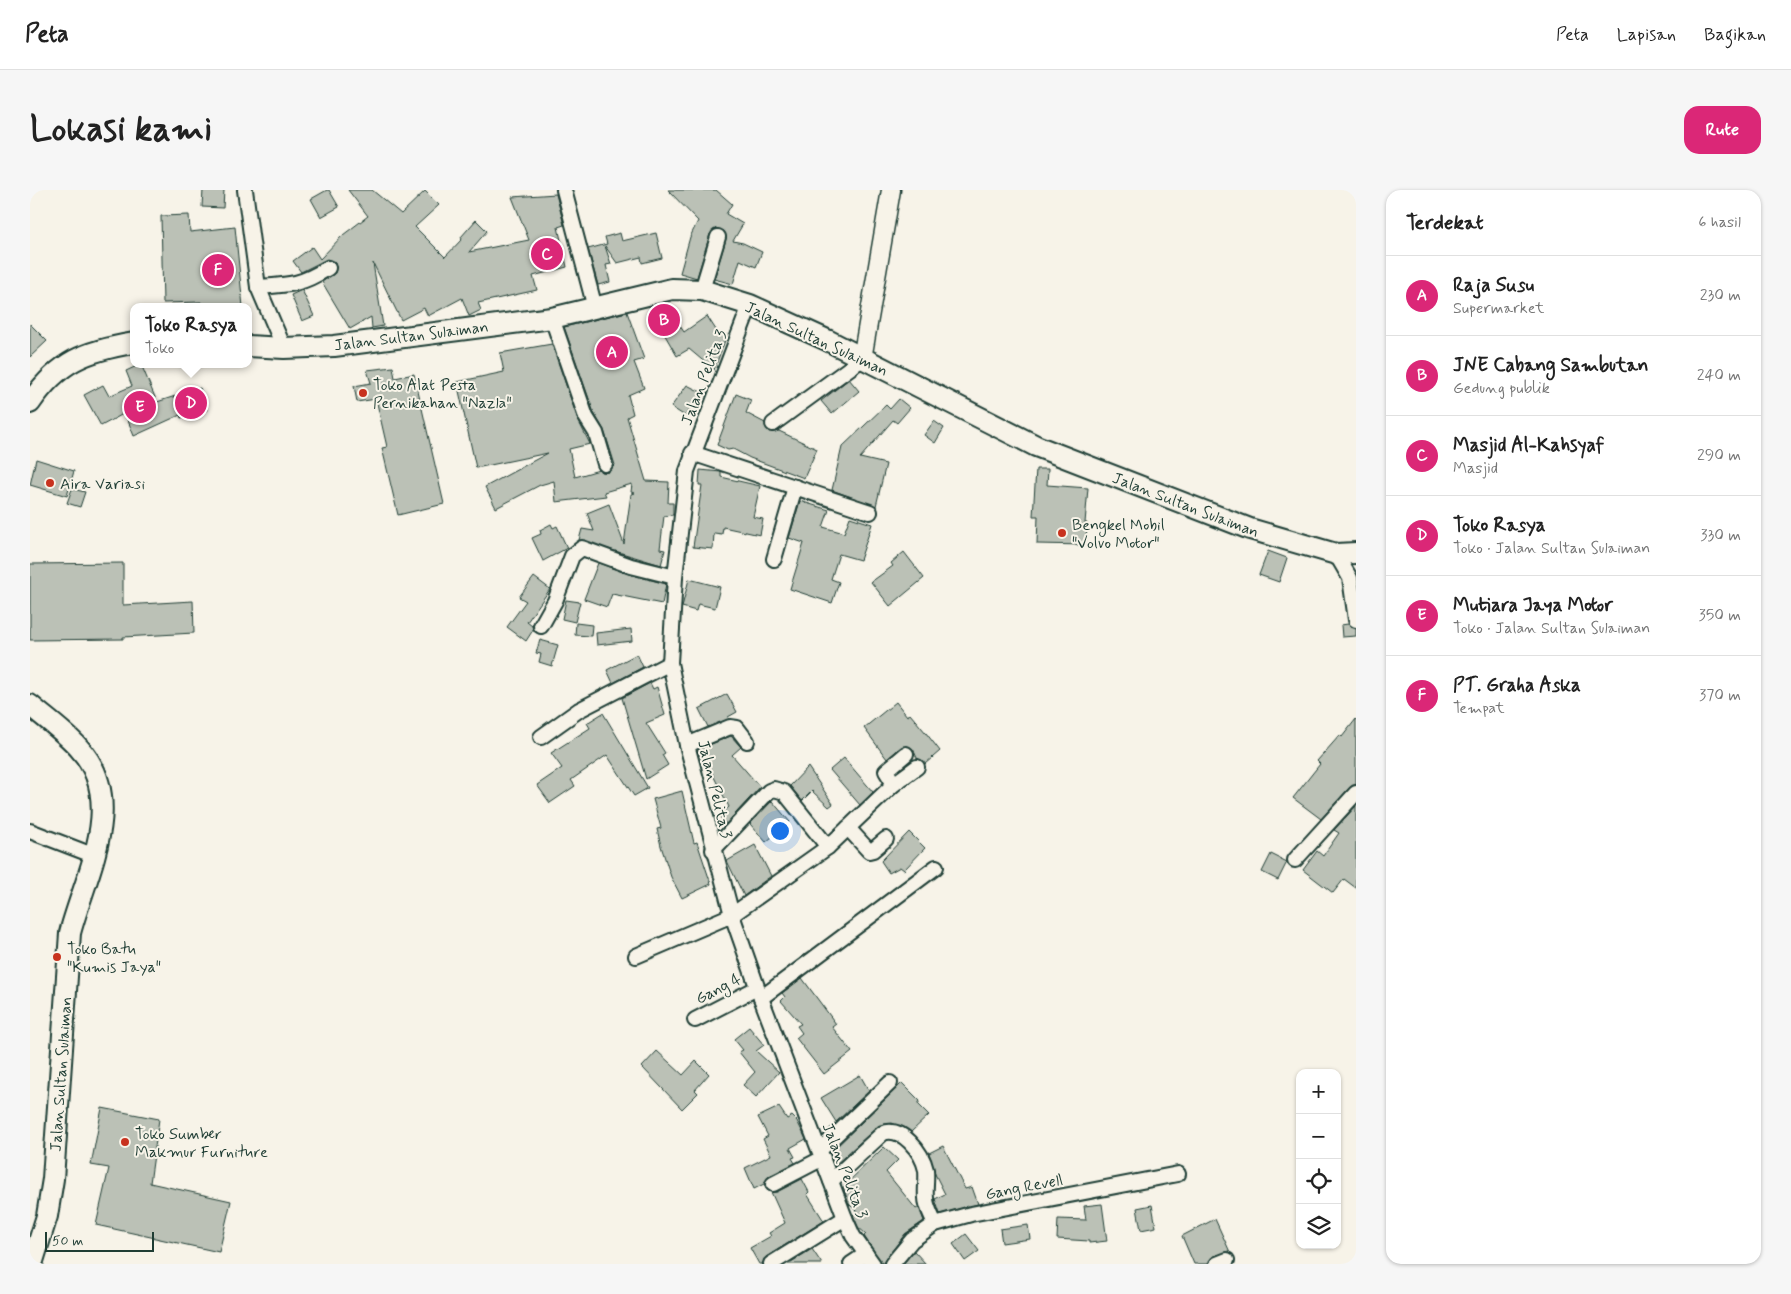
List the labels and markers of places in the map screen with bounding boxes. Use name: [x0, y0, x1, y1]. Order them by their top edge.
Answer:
pin: C: [531, 235, 563, 273]
pin: F: [202, 251, 234, 289]
pin: B: [648, 301, 680, 339]
pin: A: [596, 333, 628, 371]
place label: Toko Alat Pesta Pernikahan "Nazla": [373, 375, 512, 414]
pin: D: [175, 384, 207, 422]
marker: Toko Alat Pesta Pernikahan "Nazla": [357, 387, 369, 399]
pin: E: [124, 388, 156, 426]
place label: Aira Variasi: [60, 474, 145, 495]
marker: Aira Variasi: [44, 477, 56, 489]
place label: Bengkel Mobil "Volvo Motor": [1072, 515, 1165, 554]
marker: Bengkel Mobil "Volvo Motor": [1056, 527, 1068, 539]
place label: Toko Batu "Kumis Jaya": [67, 939, 161, 978]
marker: Toko Batu "Kumis Jaya": [51, 951, 63, 963]
place label: Toko Sumber Makmur Furniture: [135, 1124, 268, 1163]
marker: Toko Sumber Makmur Furniture: [119, 1136, 131, 1148]

